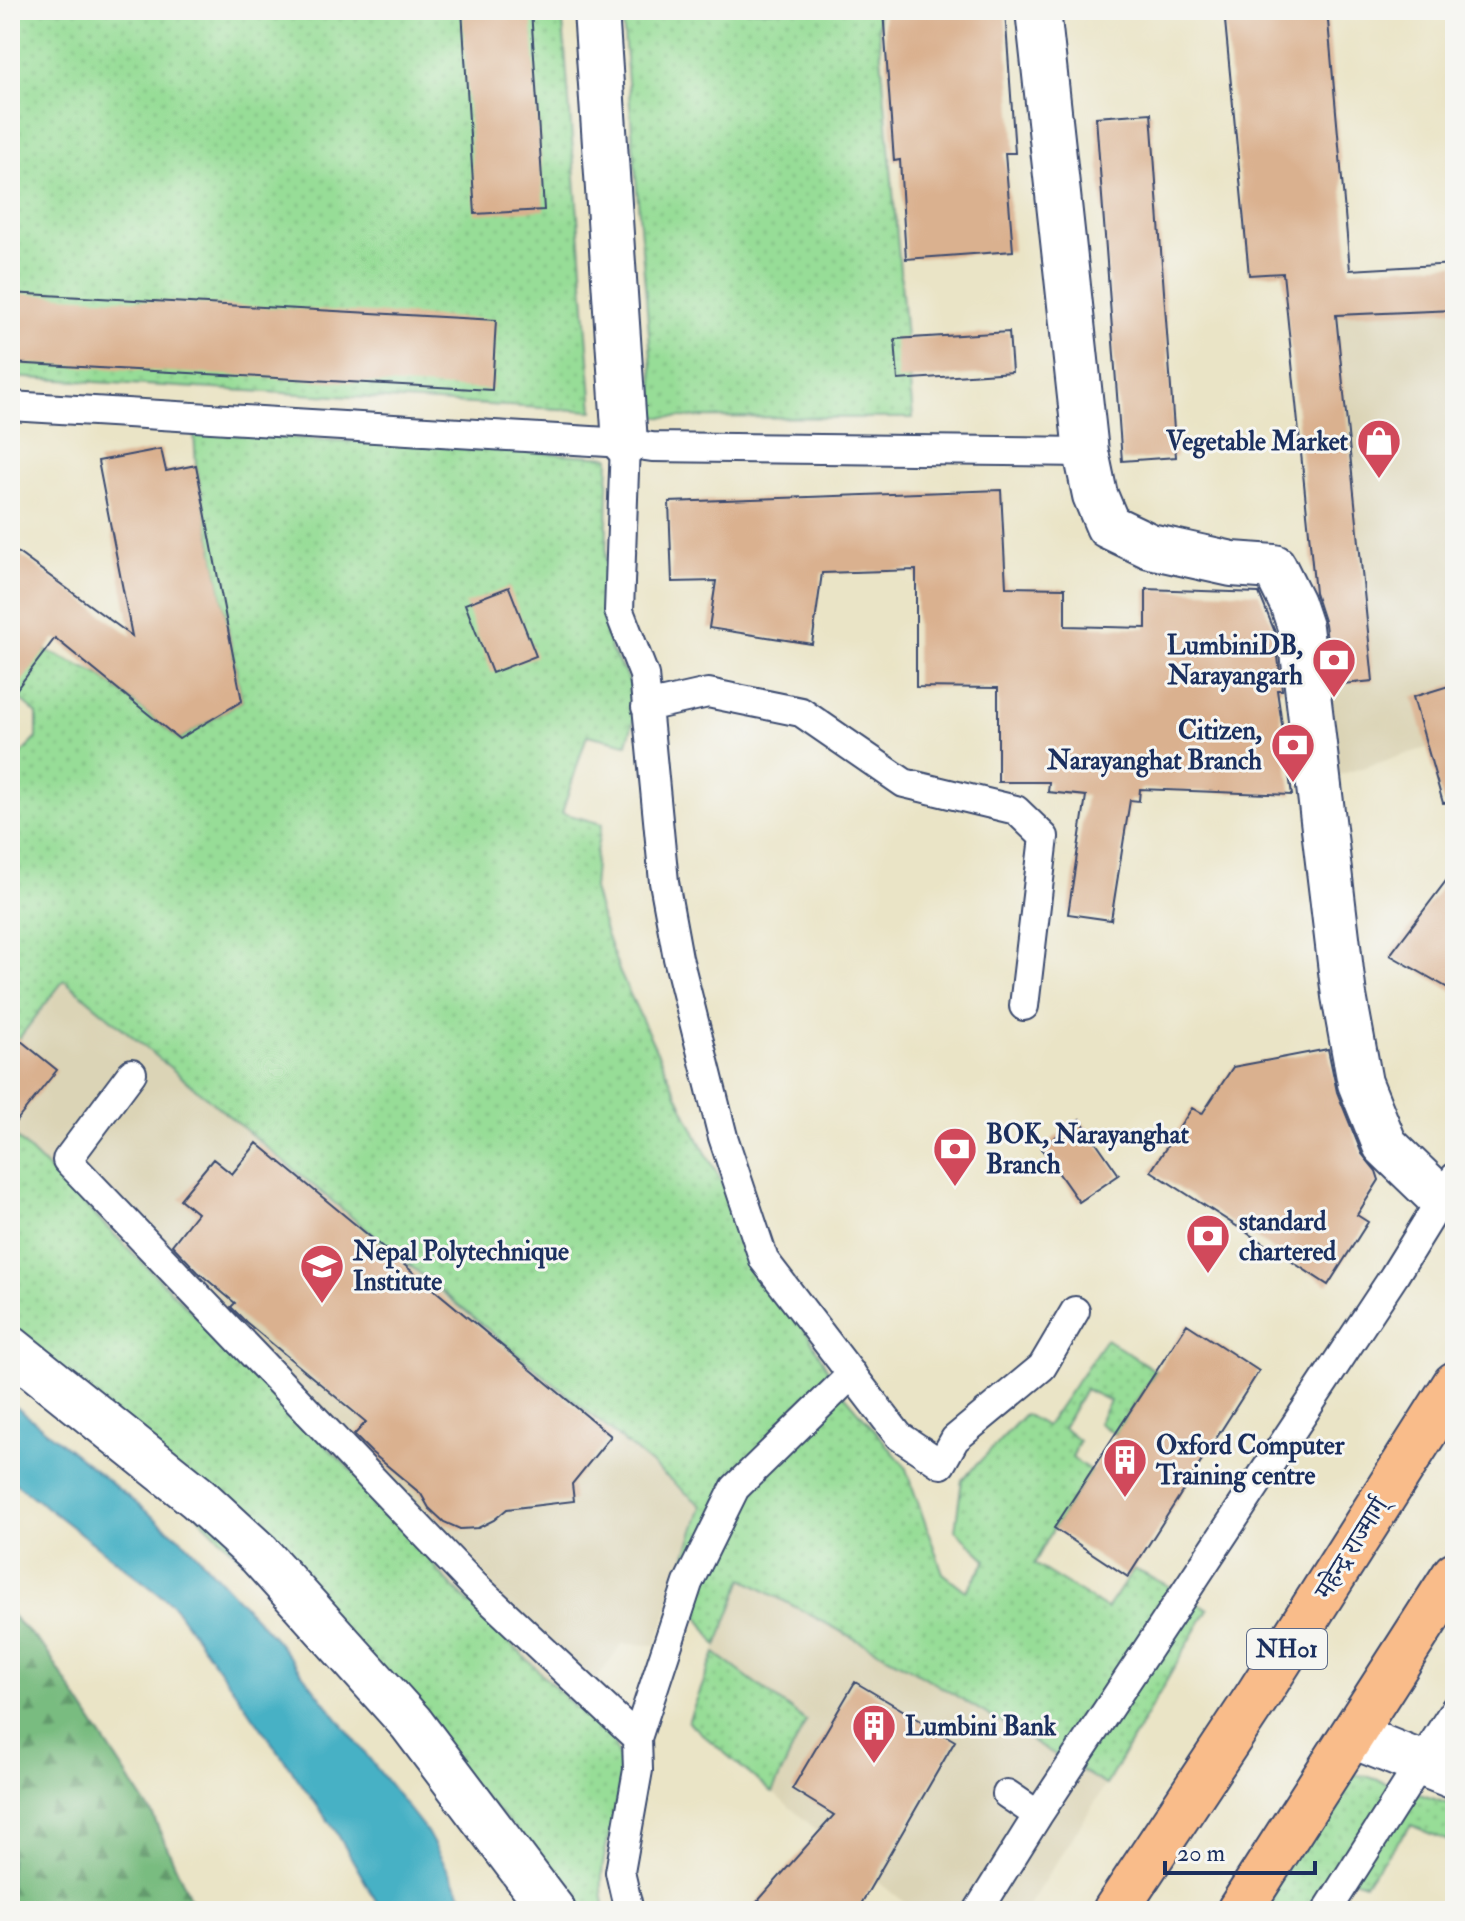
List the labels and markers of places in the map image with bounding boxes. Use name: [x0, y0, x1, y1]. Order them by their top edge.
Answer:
shop icon: Vegetable Market: [1355, 417, 1403, 480]
place label: Vegetable Market: [1165, 426, 1349, 459]
place label: LumbiniDB, Narayangarh: [1166, 630, 1303, 693]
bank icon: LumbiniDB, Narayangarh: [1310, 636, 1358, 699]
place label: Citizen, Narayanghat Branch: [1046, 715, 1262, 778]
bank icon: Citizen, Narayanghat Branch: [1269, 721, 1317, 784]
place label: BOK, Narayanghat Branch: [986, 1119, 1189, 1181]
bank icon: BOK, Narayanghat Branch: [931, 1125, 979, 1188]
place label: standard chartered: [1239, 1206, 1336, 1268]
bank icon: standard chartered: [1184, 1212, 1232, 1275]
place label: Nepal Polytechnique Institute: [352, 1236, 569, 1298]
school or university icon: Nepal Polytechnique Institute: [298, 1242, 346, 1305]
place label: Oxford Computer Training centre: [1155, 1430, 1345, 1493]
building icon: Oxford Computer Training centre: [1101, 1436, 1149, 1499]
building icon: Lumbini Bank: [850, 1702, 898, 1765]
place label: Lumbini Bank: [905, 1711, 1057, 1743]

